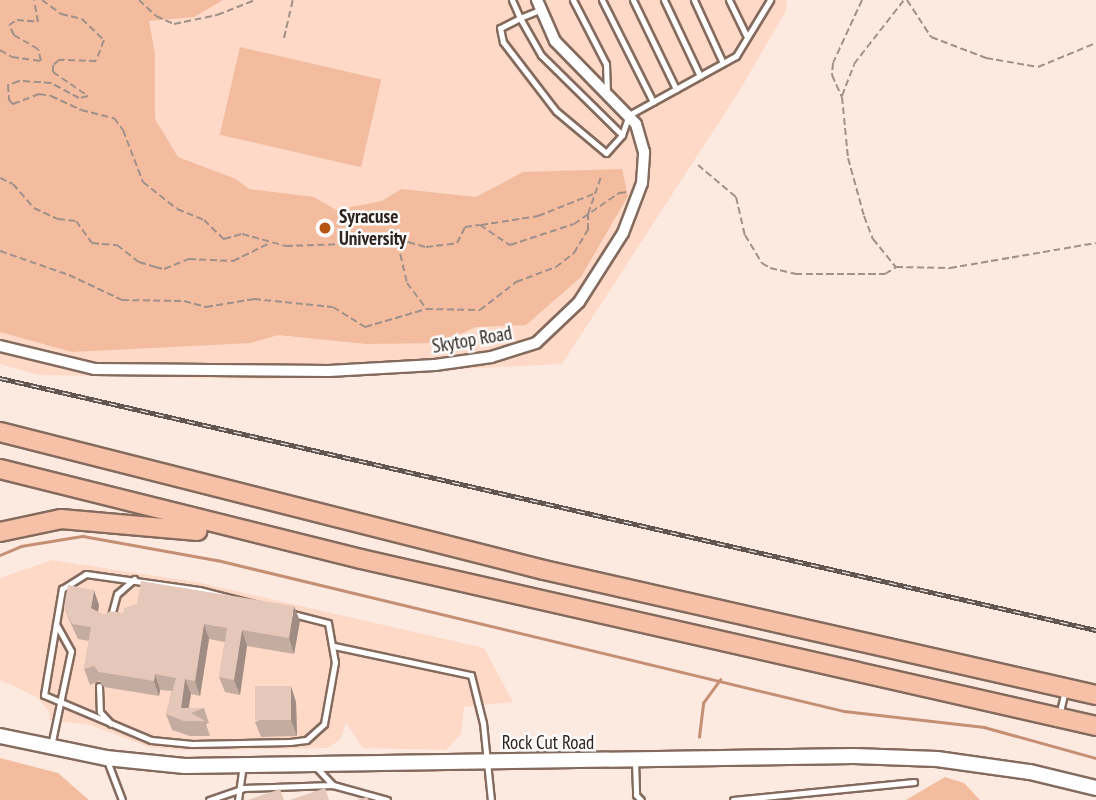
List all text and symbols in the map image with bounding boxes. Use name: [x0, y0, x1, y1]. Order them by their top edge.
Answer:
place label: Syracuse University: [339, 206, 406, 250]
marker: Syracuse University: [317, 220, 333, 236]
street label: Skytop Road: [430, 322, 514, 358]
street label: Rock Cut Road: [501, 732, 595, 754]

